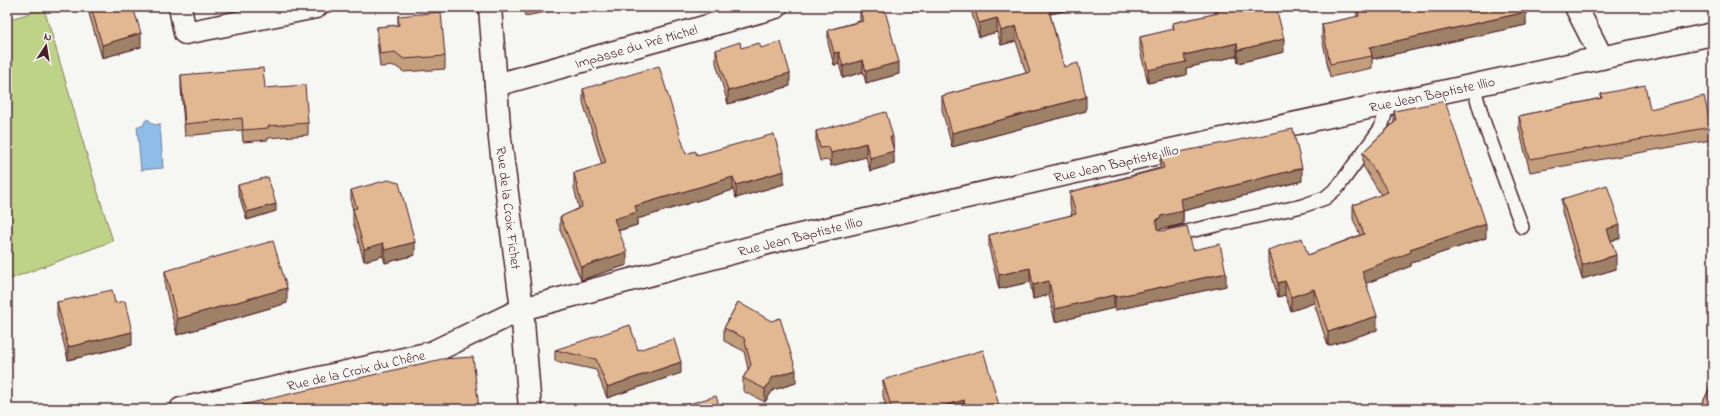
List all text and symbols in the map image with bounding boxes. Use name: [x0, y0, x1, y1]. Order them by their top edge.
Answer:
street label: Impasse du Pré Michel: [573, 20, 700, 75]
north arrow: [26, 26, 66, 66]
text: N: [43, 29, 53, 46]
street label: Rue Jean Baptiste Illio: [1368, 72, 1497, 119]
street label: Rue Jean Baptiste Illio: [1052, 140, 1181, 189]
street label: Rue de la Croix Fichet: [490, 146, 525, 271]
street label: Rue Jean Baptiste Illio: [736, 212, 865, 263]
street label: Rue de la Croix du Chêne: [285, 345, 428, 398]

